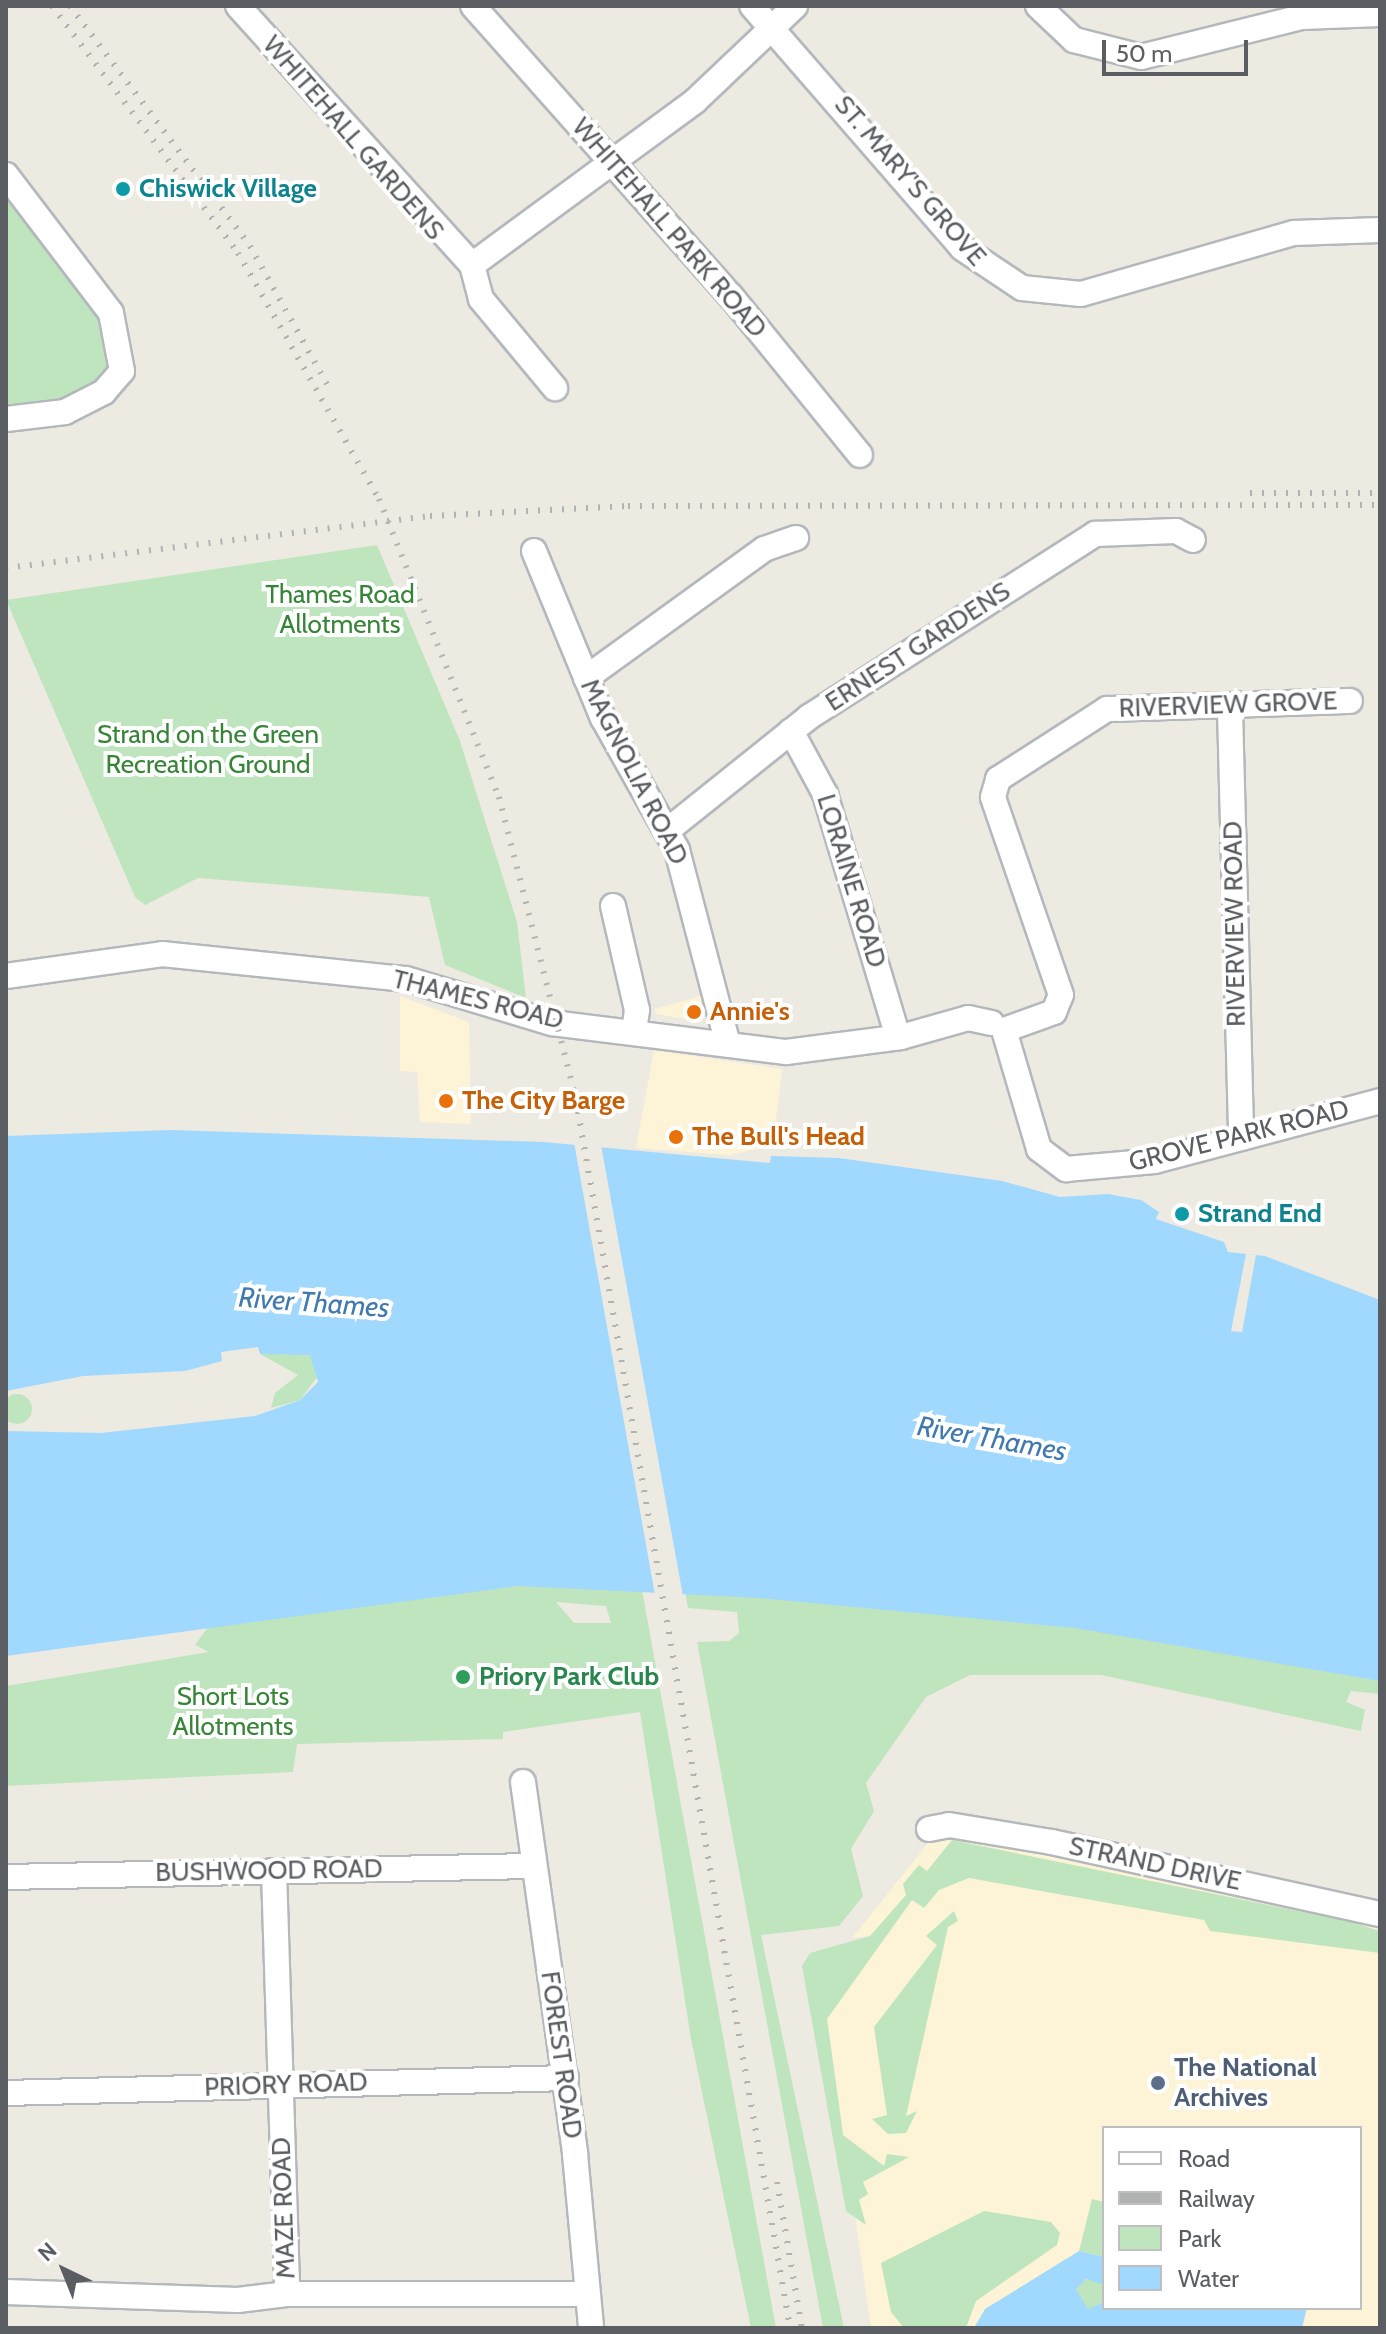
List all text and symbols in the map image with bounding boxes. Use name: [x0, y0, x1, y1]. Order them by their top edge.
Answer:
scale bar: [1106, 24, 1252, 74]
street label: WHITEHALL GARDENS: [256, 30, 450, 246]
text: 50 m: [1116, 39, 1172, 68]
street label: ST. MARY'S GROVE: [828, 90, 992, 272]
street label: WHITEHALL PARK ROAD: [565, 112, 773, 344]
place label: Chiswick Village: [139, 173, 317, 205]
marker: Chiswick Village: [114, 180, 132, 198]
street label: ERNEST GARDENS: [820, 576, 1016, 718]
park label: Thames Road Allotments: [265, 579, 415, 640]
street label: MAGNOLIA ROAD: [574, 674, 694, 870]
street label: RIVERVIEW GROVE: [1118, 686, 1338, 724]
park label: Strand on the Green Recreation Ground: [97, 719, 319, 780]
street label: LORAINE ROAD: [810, 791, 892, 971]
street label: RIVERVIEW ROAD: [1218, 821, 1252, 1027]
street label: THAMES ROAD: [389, 964, 567, 1036]
place label: Annie's: [710, 996, 790, 1028]
marker: Annie's: [685, 1003, 703, 1021]
place label: The City Barge: [462, 1085, 625, 1117]
marker: The City Barge: [437, 1092, 455, 1110]
street label: GROVE PARK ROAD: [1126, 1094, 1352, 1178]
place label: The Bull's Head: [692, 1121, 865, 1153]
marker: The Bull's Head: [667, 1128, 685, 1146]
place label: Strand End: [1198, 1198, 1322, 1230]
marker: Strand End: [1173, 1205, 1191, 1223]
water label: River Thames: [238, 1280, 390, 1324]
water label: River Thames: [915, 1408, 1069, 1468]
place label: Priory Park Club: [479, 1661, 659, 1693]
marker: Priory Park Club: [454, 1668, 472, 1686]
park label: Short Lots Allotments: [173, 1681, 293, 1742]
street label: STRAND DRIVE: [1066, 1831, 1244, 1897]
street label: BUSHWOOD ROAD: [155, 1853, 383, 1889]
street label: FOREST ROAD: [534, 1969, 588, 2141]
place label: The National Archives: [1174, 2052, 1317, 2114]
street label: PRIORY ROAD: [204, 2067, 368, 2103]
marker: The National Archives: [1149, 2074, 1167, 2092]
legend: [1102, 2126, 1362, 2310]
street label: MAZE ROAD: [266, 2137, 302, 2279]
text: Road: [1178, 2144, 1230, 2173]
text: Railway: [1178, 2184, 1255, 2213]
text: Park: [1178, 2224, 1221, 2253]
north arrow: [24, 2230, 104, 2310]
text: N: [32, 2237, 62, 2267]
text: Water: [1178, 2264, 1239, 2293]

